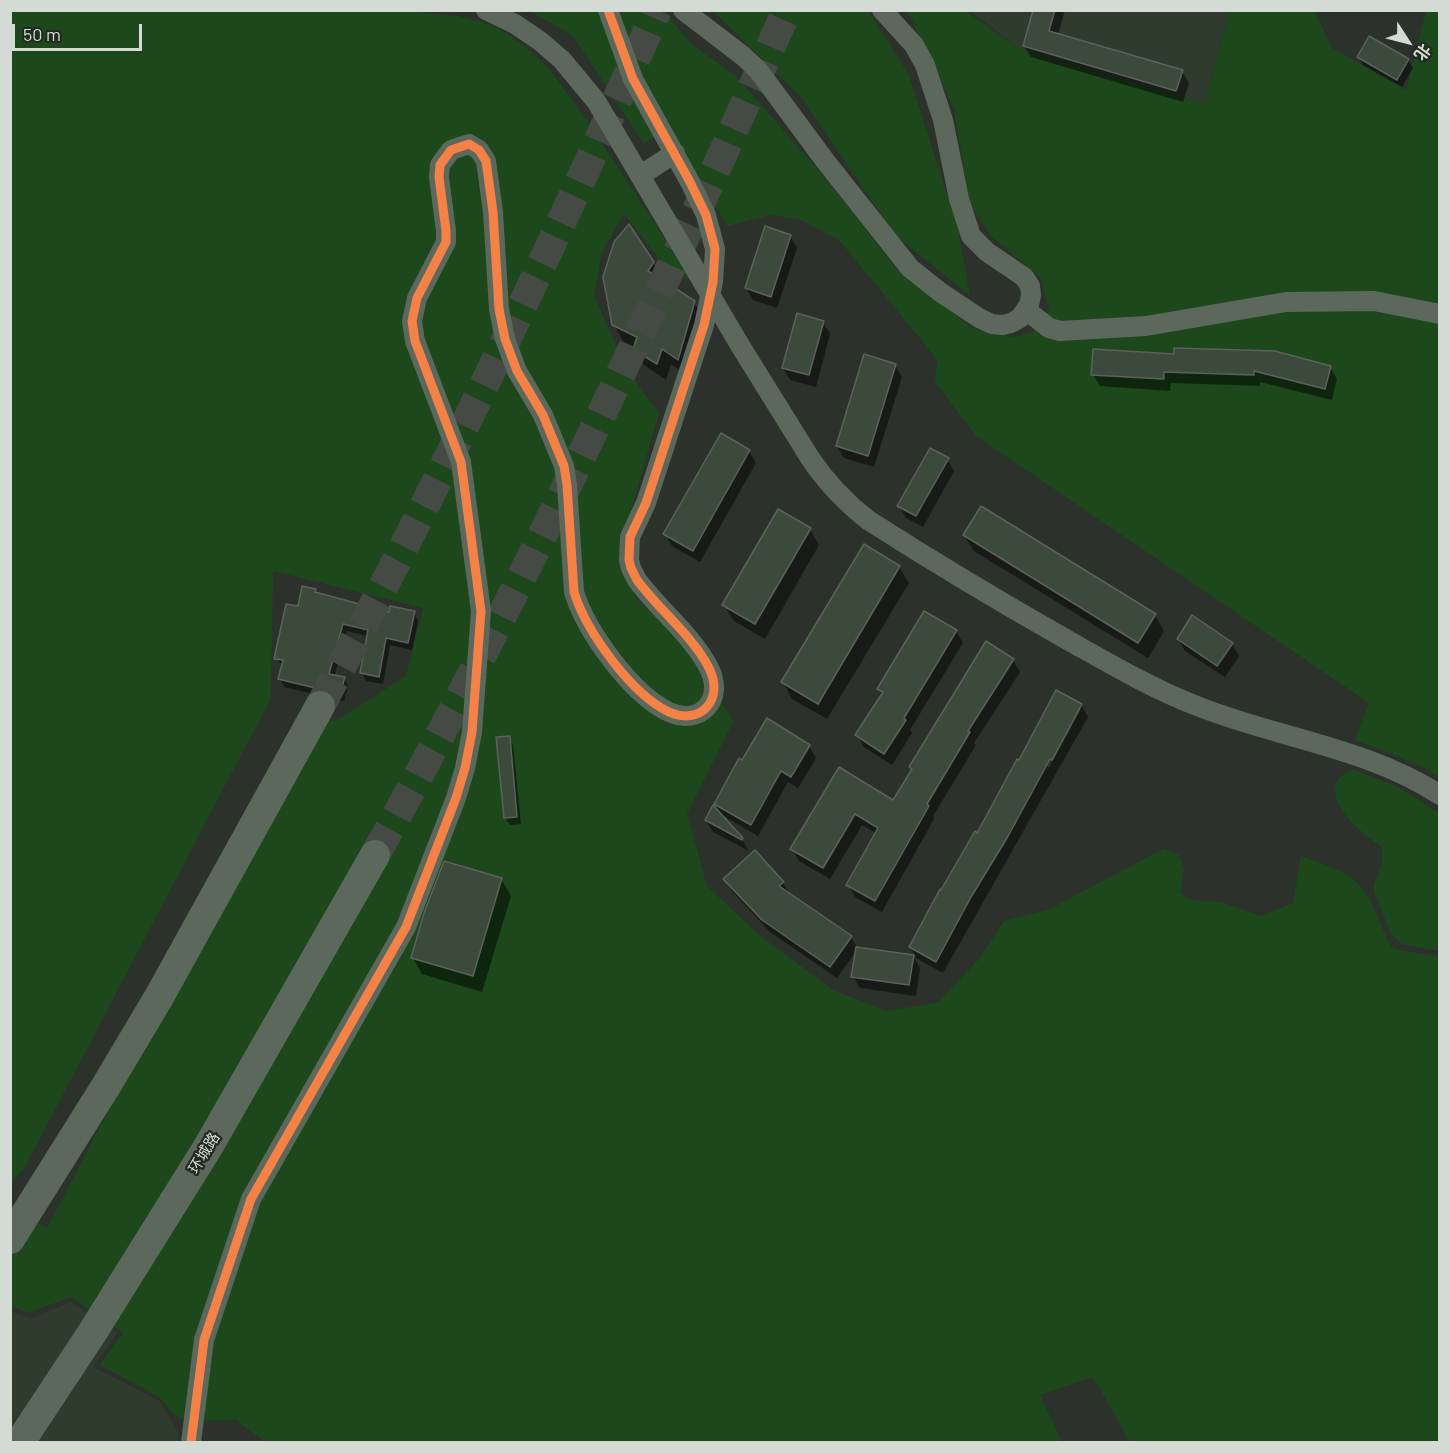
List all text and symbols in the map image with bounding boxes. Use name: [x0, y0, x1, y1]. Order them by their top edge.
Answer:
scale bar: [15, 12, 146, 50]
north arrow: [1378, 12, 1438, 72]
text: 50 m: [23, 23, 61, 45]
text: 北: [1411, 41, 1435, 65]
street label: 环城路: [185, 1129, 223, 1177]

